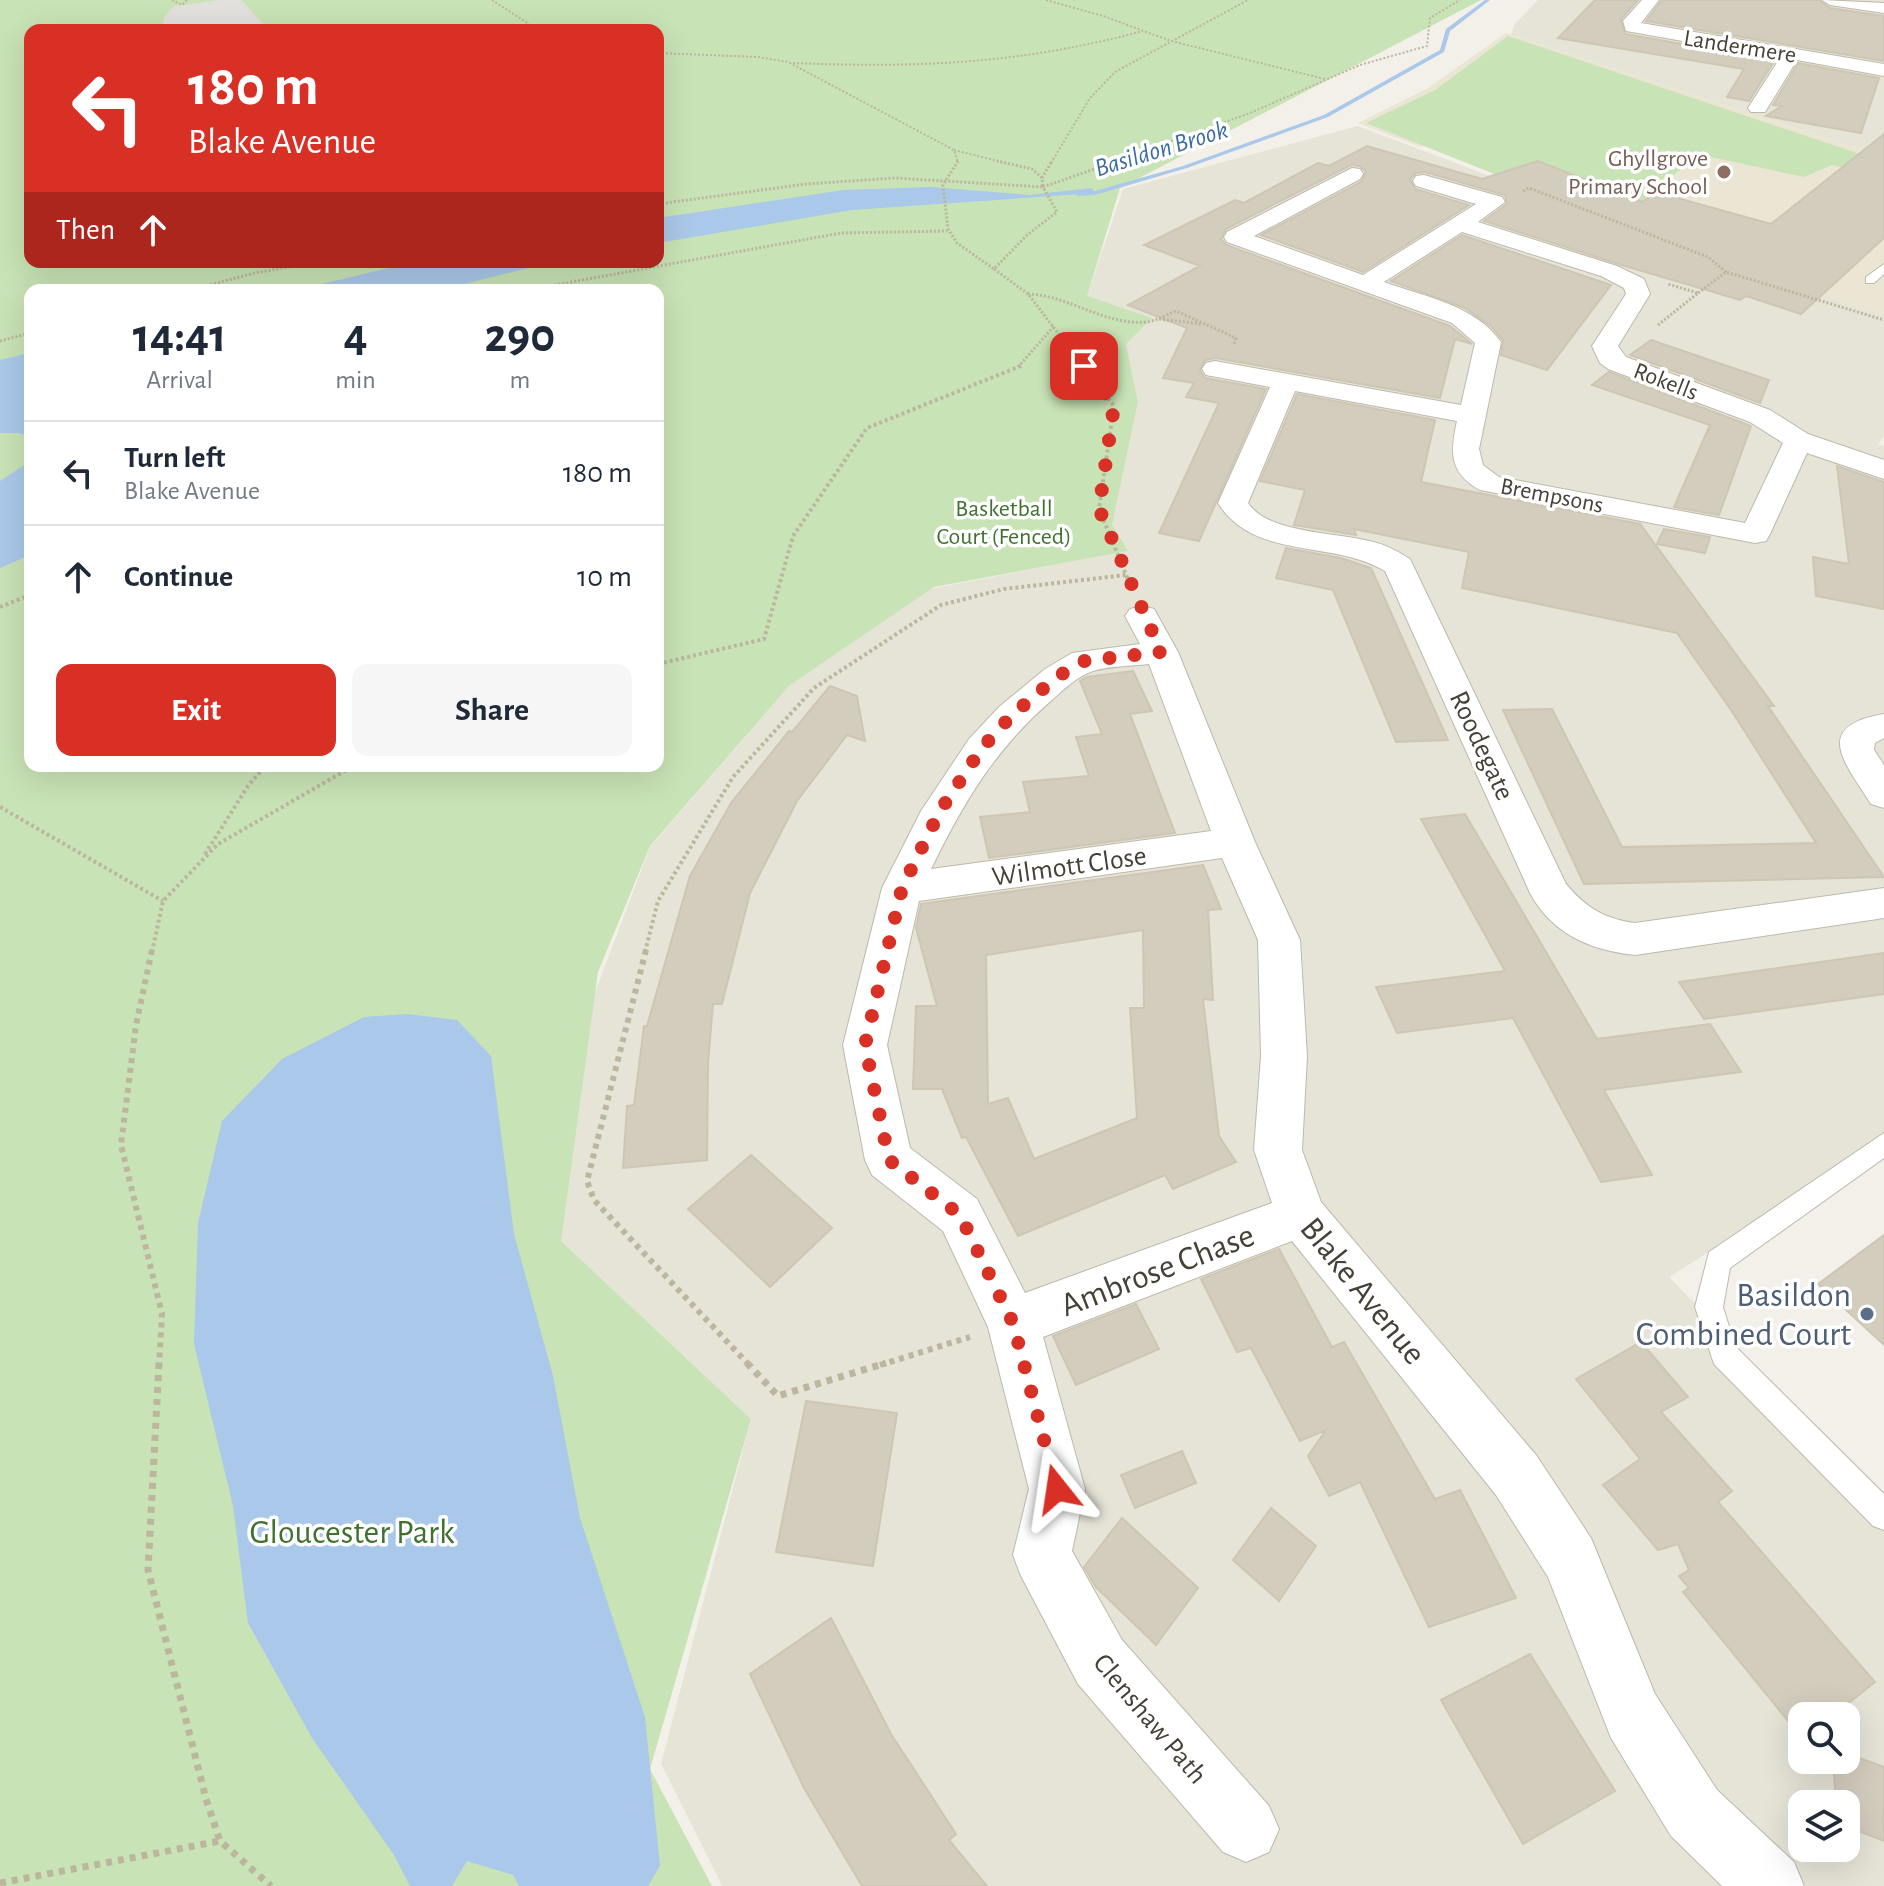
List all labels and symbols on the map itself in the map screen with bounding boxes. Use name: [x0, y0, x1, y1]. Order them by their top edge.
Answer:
street label: Landermere: [1682, 26, 1798, 68]
water label: Basildon Brook: [1092, 116, 1231, 182]
place label: Ghyllgrove Primary School: [1568, 147, 1708, 199]
marker: Ghyllgrove Primary School: [1715, 163, 1733, 181]
pin: [1050, 332, 1118, 400]
street label: Rokells: [1630, 359, 1701, 405]
street label: Brempsons: [1498, 474, 1605, 518]
park label: Basketball Court (Fenced): [936, 497, 1072, 549]
street label: Roodegate: [1444, 687, 1519, 805]
street label: Wilmott Close: [990, 842, 1148, 892]
street label: Blake Avenue: [1293, 1212, 1432, 1371]
street label: Ambrose Chase: [1056, 1218, 1259, 1323]
place label: Basildon Combined Court: [1636, 1279, 1851, 1352]
marker: Basildon Combined Court: [1858, 1305, 1876, 1323]
position arrow: [1015, 1447, 1099, 1531]
park label: Gloucester Park: [249, 1516, 455, 1550]
street label: Clenshaw Path: [1087, 1649, 1212, 1790]

